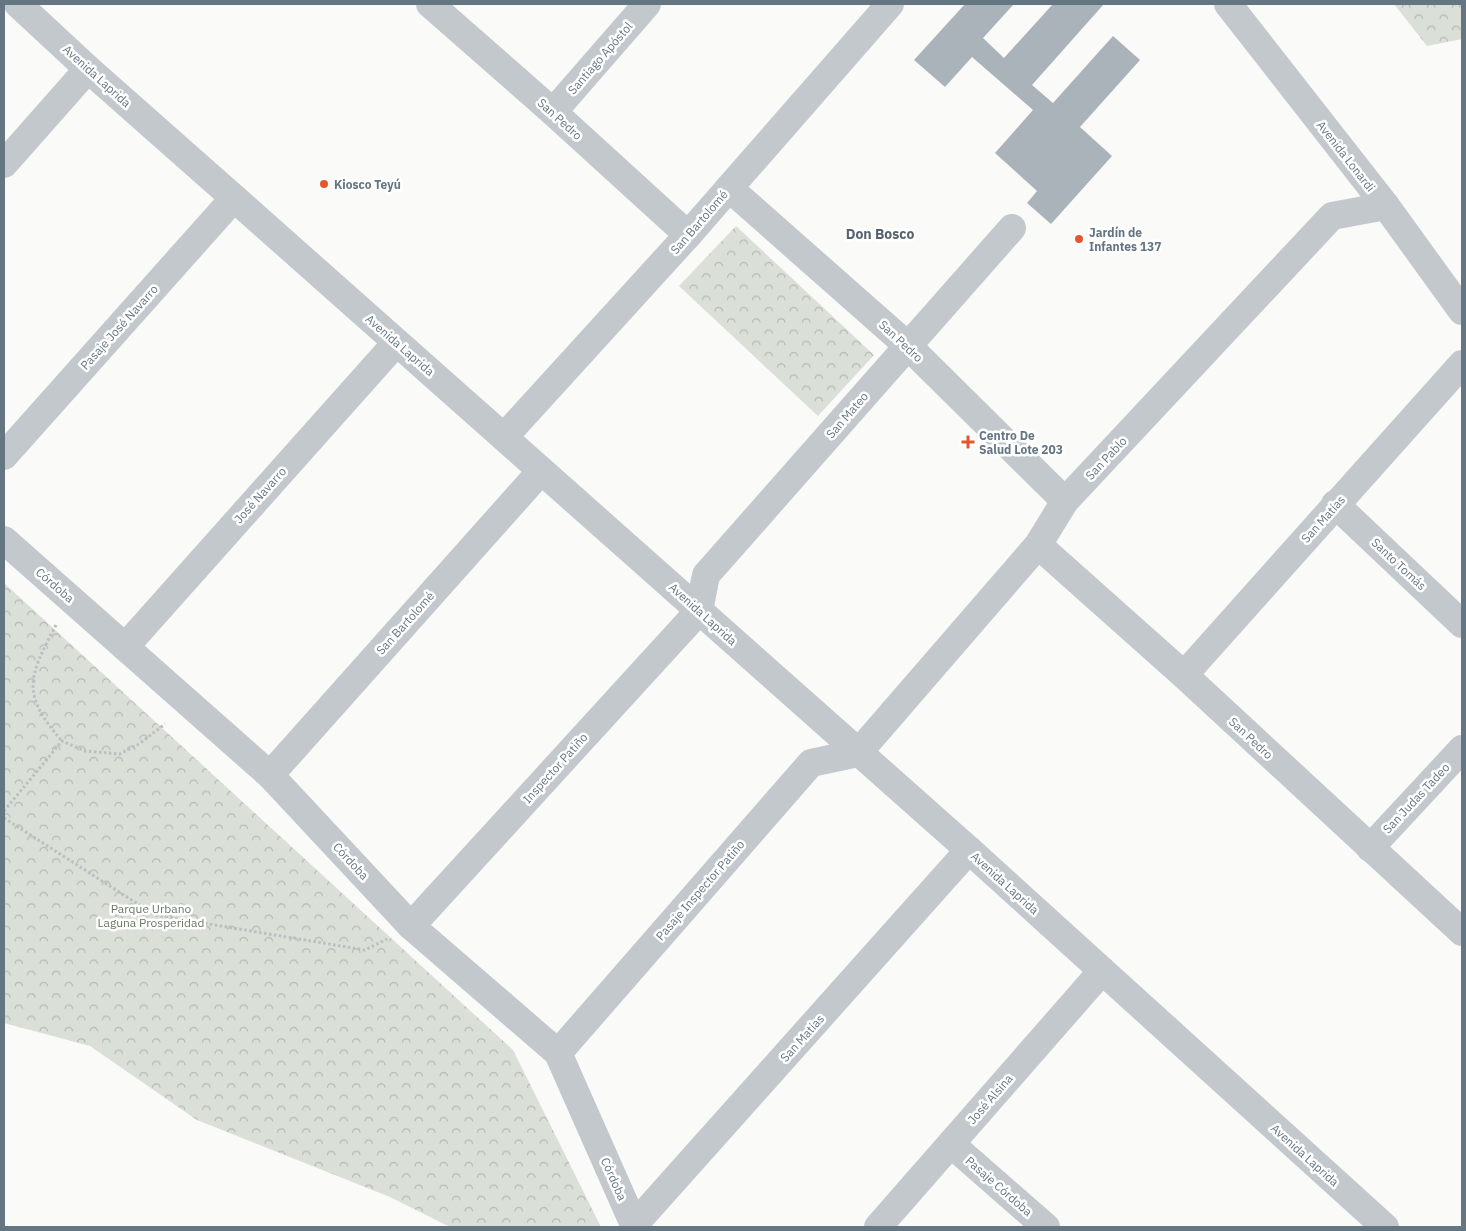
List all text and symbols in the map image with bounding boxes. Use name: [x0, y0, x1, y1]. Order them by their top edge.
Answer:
street label: Santiago Apóstol: [565, 19, 635, 97]
street label: Avenida Laprida: [60, 42, 134, 111]
street label: San Pedro: [535, 95, 586, 143]
street label: Avenida Lonardi: [1314, 117, 1378, 195]
place label: Kiosco Teyú: [334, 177, 401, 192]
marker: Kiosco Teyú: [318, 178, 330, 190]
street label: San Bartolomé: [667, 187, 731, 257]
district label: Don Bosco: [846, 225, 914, 243]
place label: Jardín de Infantes 137: [1089, 225, 1161, 254]
marker: Jardín de Infantes 137: [1073, 233, 1085, 245]
street label: Pasaje José Navarro: [77, 281, 161, 372]
street label: Avenida Laprida: [363, 311, 438, 379]
street label: San Pedro: [876, 317, 926, 365]
street label: San Mateo: [823, 388, 871, 441]
place label: Centro De Salud Lote 203: [979, 428, 1063, 457]
street label: San Pablo: [1082, 433, 1130, 483]
marker: Centro De Salud Lote 203: [961, 435, 975, 449]
street label: José Navarro: [231, 464, 289, 526]
street label: San Matías: [1298, 492, 1348, 546]
street label: Santo Tomás: [1368, 535, 1430, 593]
street label: Córdoba: [33, 564, 78, 606]
street label: Avenida Laprida: [666, 580, 740, 649]
street label: San Bartolomé: [373, 588, 437, 658]
street label: San Pedro: [1226, 714, 1276, 762]
street label: Inspector Patiño: [519, 730, 591, 806]
street label: San Judas Tadeo: [1380, 760, 1453, 836]
street label: Pasaje Inspector Patiño: [652, 837, 748, 943]
street label: Córdoba: [330, 839, 372, 883]
street label: Avenida Laprida: [968, 849, 1042, 918]
park label: Parque Urbano Laguna Prosperidad: [98, 901, 204, 930]
street label: San Matías: [777, 1011, 827, 1065]
street label: José Alsina: [964, 1071, 1016, 1127]
street label: Avenida Laprida: [1268, 1121, 1342, 1190]
street label: Pasaje Córdoba: [962, 1153, 1036, 1220]
street label: Córdoba: [598, 1155, 630, 1203]

